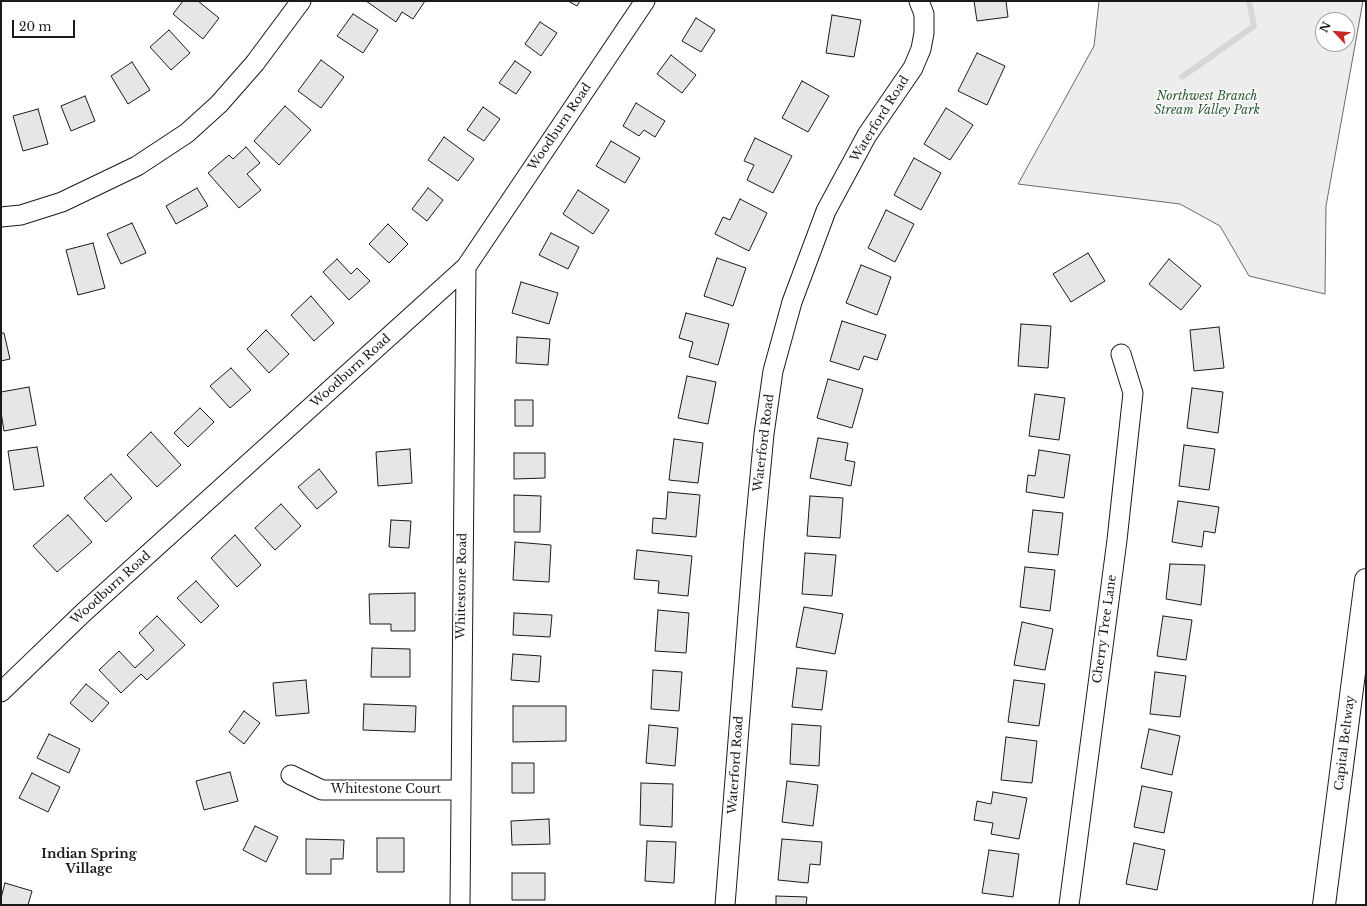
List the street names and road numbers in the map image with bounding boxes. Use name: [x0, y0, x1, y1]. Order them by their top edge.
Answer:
street label: Waterford Road: [848, 73, 912, 165]
street label: Woodburn Road: [525, 81, 595, 173]
street label: Woodburn Road: [308, 331, 394, 411]
street label: Waterford Road: [751, 393, 777, 493]
street label: Whitestone Road: [454, 533, 470, 639]
street label: Woodburn Road: [68, 548, 154, 628]
street label: Cherry Tree Lane: [1090, 574, 1120, 684]
street label: Capital Beltway: [1332, 695, 1358, 791]
street label: Waterford Road: [725, 715, 747, 815]
street label: Whitestone Court: [331, 783, 441, 797]

